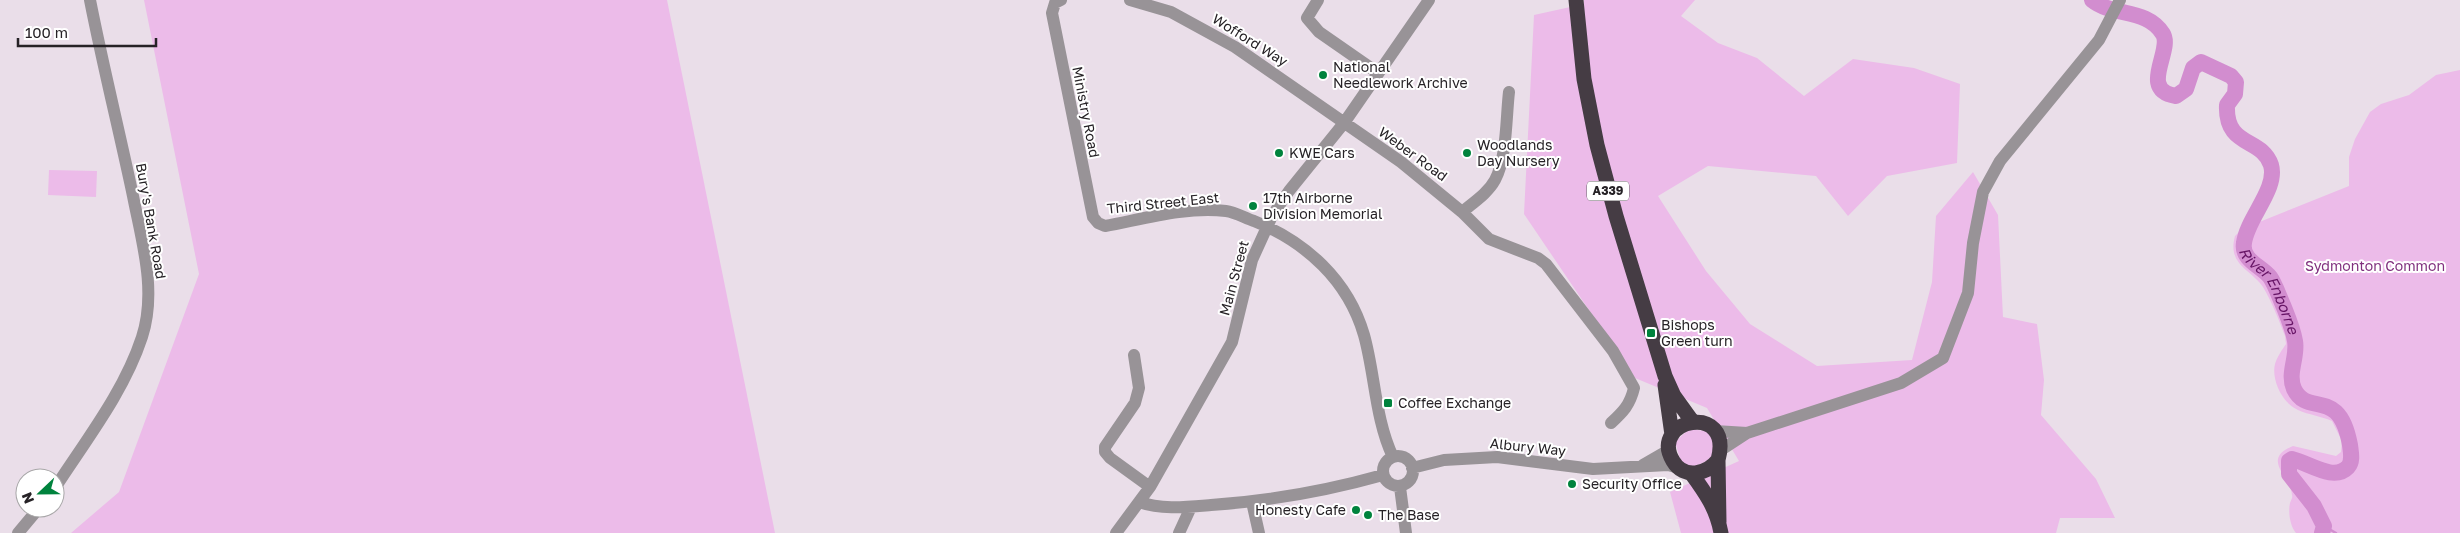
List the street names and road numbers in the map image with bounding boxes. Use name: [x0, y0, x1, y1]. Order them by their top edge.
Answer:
street label: Wofford Way: [1209, 10, 1291, 70]
street label: Ministry Road: [1069, 65, 1104, 159]
street label: Weber Road: [1376, 123, 1451, 184]
street label: Bury's Bank Road: [133, 161, 170, 280]
road number: A339: [1587, 182, 1629, 200]
street label: Third Street East: [1106, 188, 1220, 217]
street label: Main Street: [1215, 238, 1252, 317]
street label: Albury Way: [1489, 434, 1567, 459]

